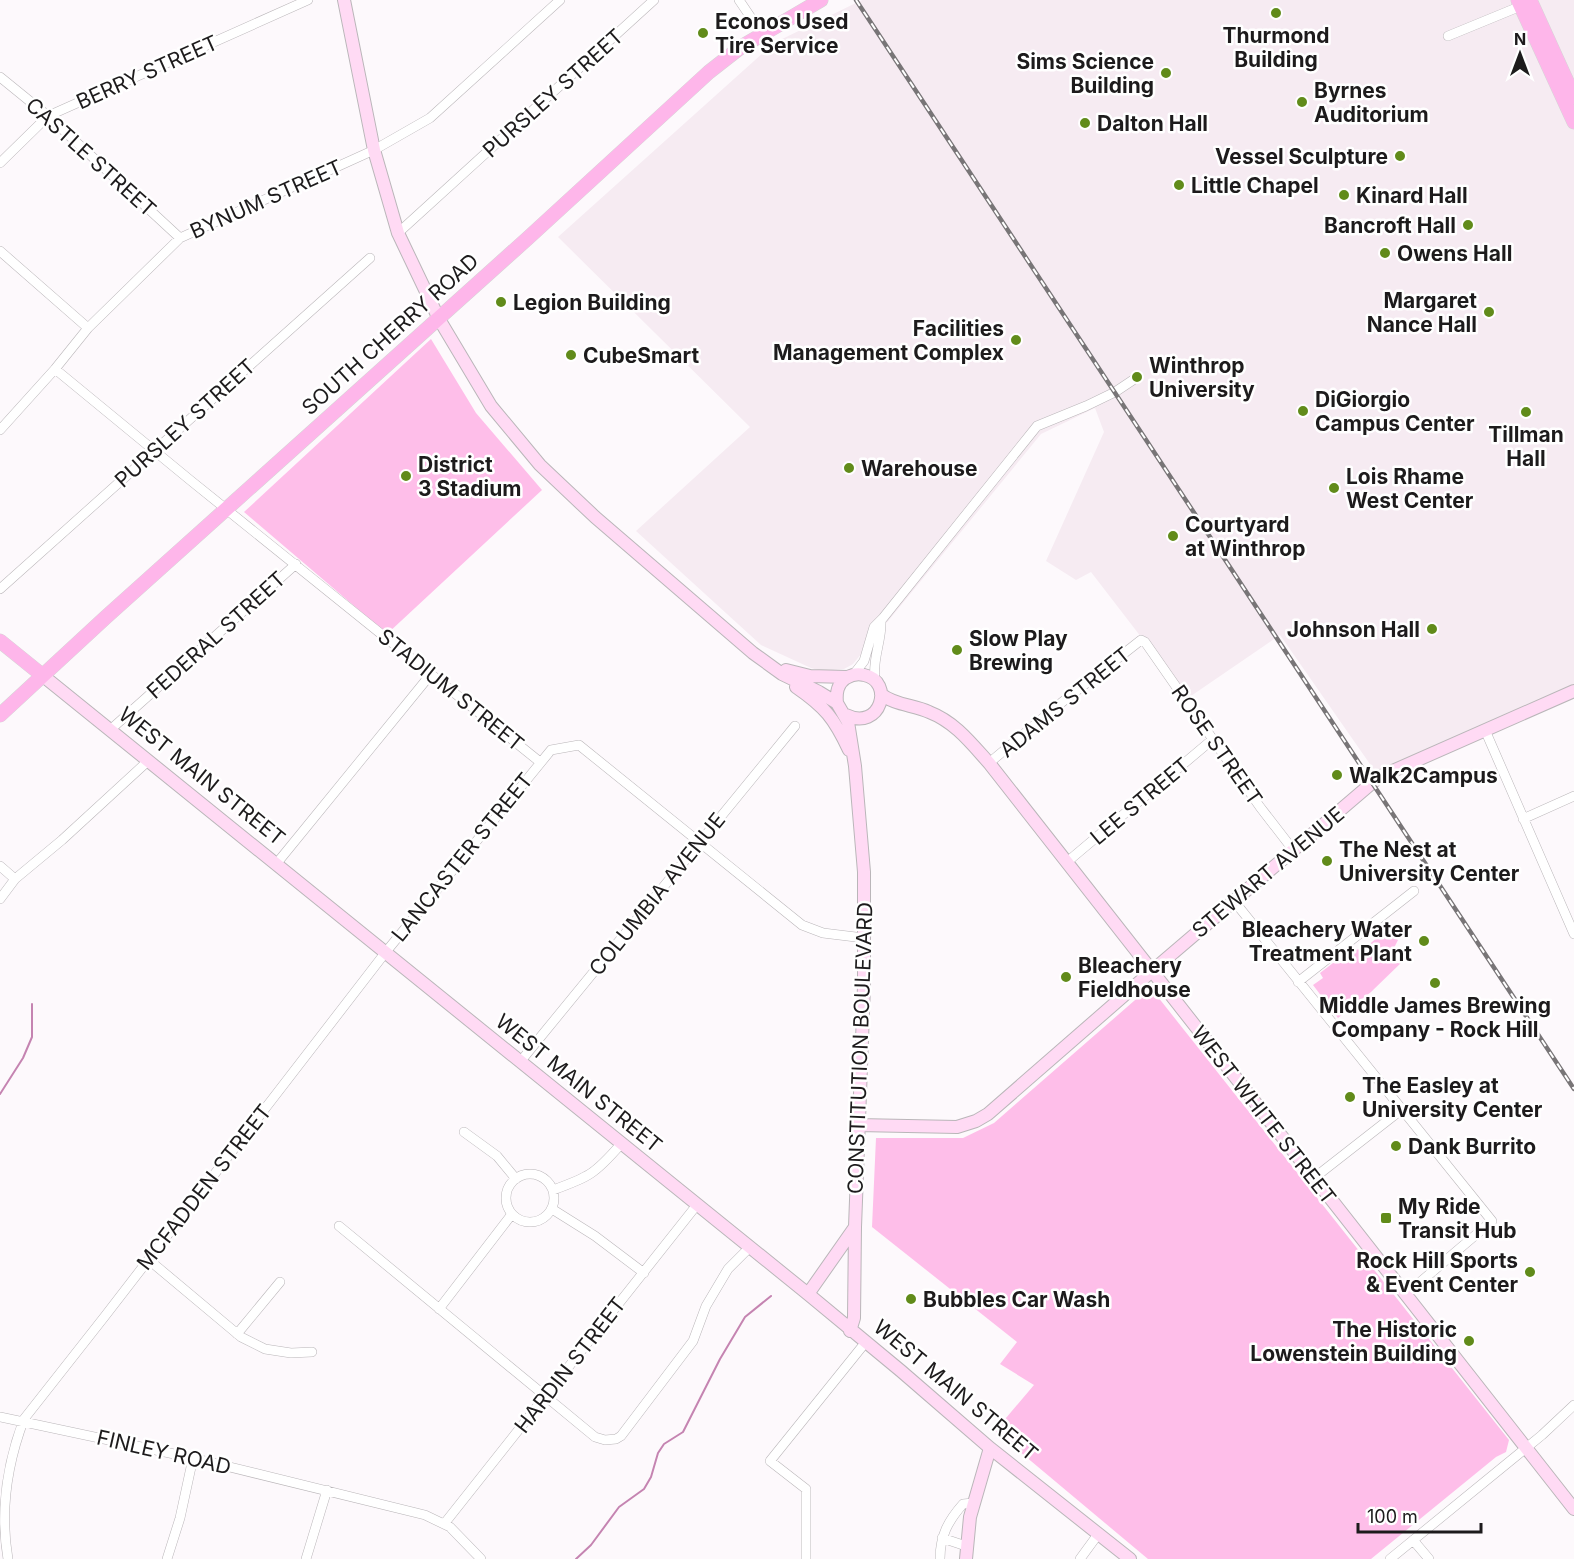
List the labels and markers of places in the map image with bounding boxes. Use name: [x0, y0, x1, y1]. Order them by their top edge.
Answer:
marker: Thurmond Building: [1269, 6, 1283, 20]
place label: Econos Used Tire Service: [715, 9, 849, 58]
place label: Thurmond Building: [1222, 23, 1330, 72]
marker: Econos Used Tire Service: [696, 26, 710, 40]
place label: Sims Science Building: [1016, 49, 1154, 98]
marker: Sims Science Building: [1159, 66, 1173, 80]
place label: Byrnes Auditorium: [1314, 78, 1429, 127]
marker: Byrnes Auditorium: [1295, 95, 1309, 109]
place label: Dalton Hall: [1097, 111, 1208, 136]
marker: Dalton Hall: [1078, 116, 1092, 130]
place label: Vessel Sculpture: [1215, 144, 1388, 169]
marker: Vessel Sculpture: [1393, 149, 1407, 163]
place label: Little Chapel: [1191, 173, 1319, 198]
marker: Little Chapel: [1172, 178, 1186, 192]
place label: Kinard Hall: [1356, 183, 1468, 208]
marker: Kinard Hall: [1337, 188, 1351, 202]
place label: Bancroft Hall: [1324, 213, 1456, 238]
marker: Bancroft Hall: [1461, 218, 1475, 232]
place label: Owens Hall: [1397, 241, 1512, 266]
marker: Owens Hall: [1378, 246, 1392, 260]
place label: Margaret Nance Hall: [1367, 288, 1477, 337]
place label: Legion Building: [513, 290, 671, 315]
marker: Legion Building: [494, 295, 508, 309]
marker: Margaret Nance Hall: [1482, 305, 1496, 319]
place label: Facilities Management Complex: [773, 316, 1004, 365]
marker: Facilities Management Complex: [1009, 333, 1023, 347]
place label: CubeSmart: [583, 343, 699, 368]
marker: CubeSmart: [564, 348, 578, 362]
place label: Winthrop University: [1149, 353, 1255, 402]
marker: Winthrop University: [1130, 370, 1144, 384]
place label: DiGiorgio Campus Center: [1315, 387, 1475, 436]
marker: DiGiorgio Campus Center: [1296, 404, 1310, 418]
marker: Tillman Hall: [1519, 405, 1533, 419]
place label: Tillman Hall: [1488, 422, 1564, 471]
place label: District 3 Stadium: [418, 452, 521, 501]
place label: Warehouse: [861, 456, 978, 481]
marker: Warehouse: [842, 461, 856, 475]
place label: Lois Rhame West Center: [1346, 464, 1474, 513]
marker: District 3 Stadium: [399, 469, 413, 483]
marker: Lois Rhame West Center: [1327, 481, 1341, 495]
place label: Courtyard at Winthrop: [1185, 512, 1305, 561]
marker: Courtyard at Winthrop: [1166, 529, 1180, 543]
place label: Johnson Hall: [1287, 617, 1420, 642]
marker: Johnson Hall: [1425, 622, 1439, 636]
place label: Slow Play Brewing: [969, 626, 1068, 675]
marker: Slow Play Brewing: [950, 643, 964, 657]
place label: Walk2Campus: [1349, 763, 1498, 788]
marker: Walk2Campus: [1330, 768, 1344, 782]
place label: The Nest at University Center: [1339, 837, 1520, 886]
marker: The Nest at University Center: [1320, 854, 1334, 868]
place label: Bleachery Water Treatment Plant: [1242, 917, 1412, 966]
marker: Bleachery Water Treatment Plant: [1417, 934, 1431, 948]
place label: Bleachery Fieldhouse: [1078, 953, 1191, 1002]
marker: Bleachery Fieldhouse: [1059, 970, 1073, 984]
marker: Middle James Brewing Company - Rock Hill: [1428, 976, 1442, 990]
place label: Middle James Brewing Company - Rock Hill: [1319, 993, 1551, 1042]
place label: The Easley at University Center: [1362, 1073, 1543, 1122]
marker: The Easley at University Center: [1343, 1090, 1357, 1104]
place label: Dank Burrito: [1408, 1134, 1536, 1159]
marker: Dank Burrito: [1389, 1139, 1403, 1153]
place label: My Ride Transit Hub: [1398, 1194, 1516, 1243]
marker: My Ride Transit Hub: [1379, 1211, 1393, 1225]
place label: Rock Hill Sports & Event Center: [1356, 1248, 1518, 1297]
marker: Rock Hill Sports & Event Center: [1523, 1265, 1537, 1279]
place label: Bubbles Car Wash: [923, 1287, 1110, 1312]
marker: Bubbles Car Wash: [904, 1292, 918, 1306]
place label: The Historic Lowenstein Building: [1250, 1317, 1457, 1366]
marker: The Historic Lowenstein Building: [1462, 1334, 1476, 1348]

